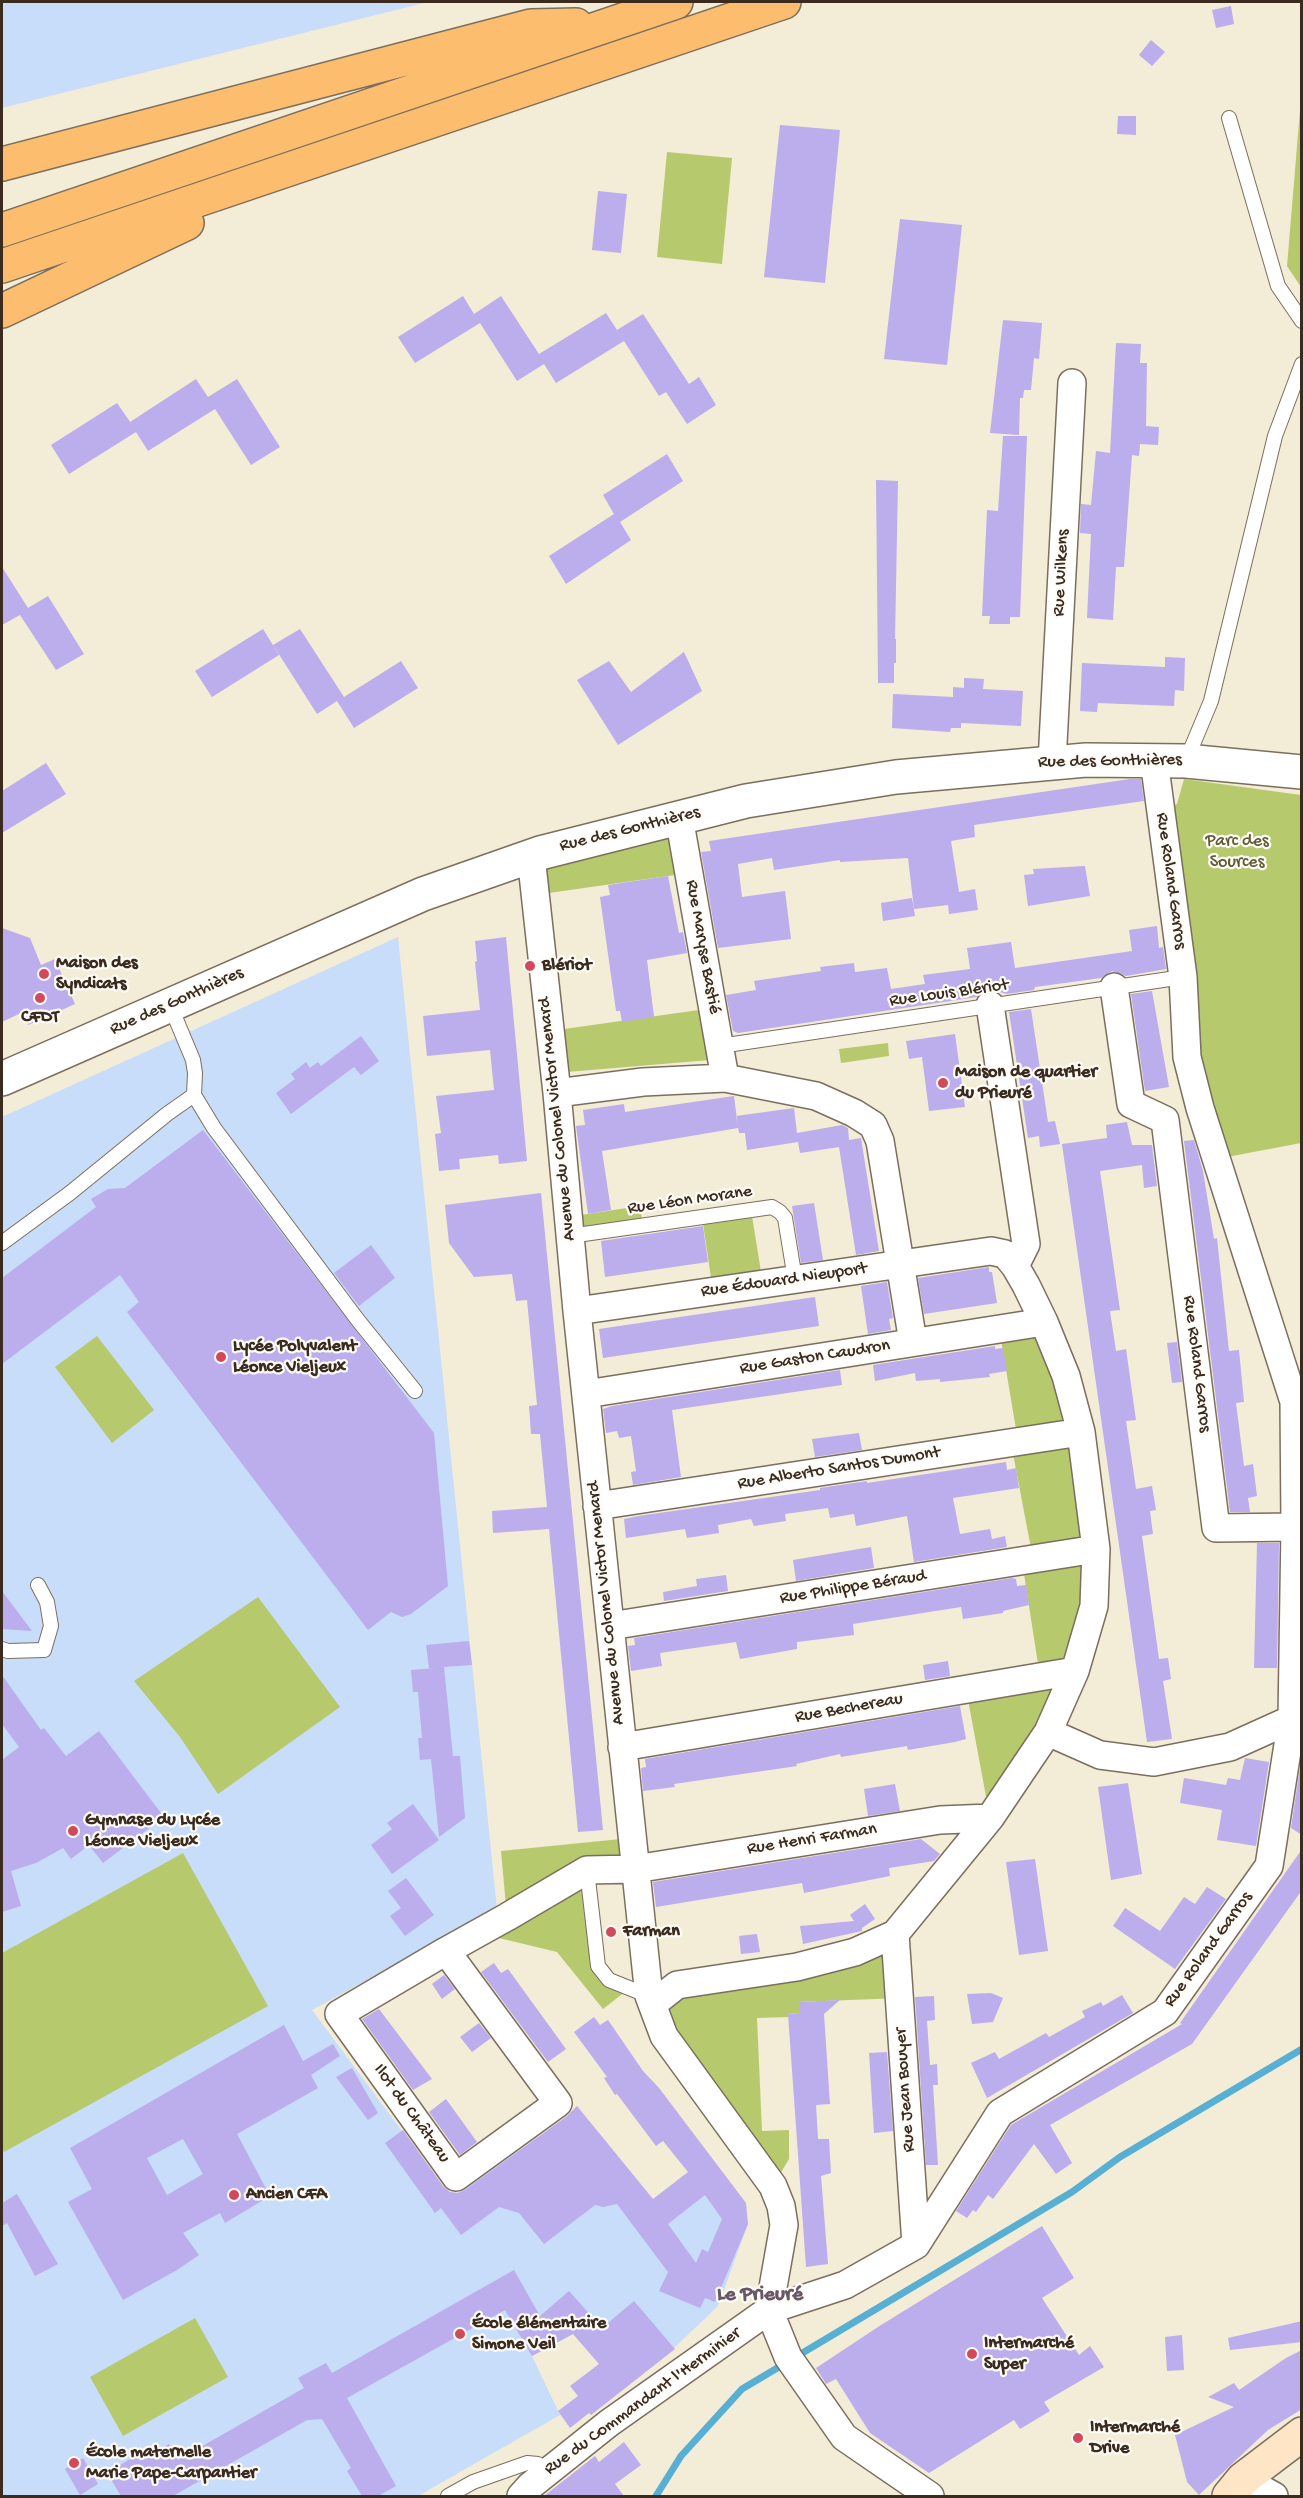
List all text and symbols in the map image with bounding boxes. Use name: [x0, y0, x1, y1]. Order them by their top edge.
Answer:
street label: Rue Wilkens: [1049, 529, 1075, 617]
street label: Rue des Gonthières: [1038, 750, 1182, 774]
street label: Rue des Gonthières: [558, 802, 702, 858]
street label: Rue Roland Garros: [1150, 811, 1190, 951]
park label: Parc des Sources: [1205, 831, 1269, 874]
street label: Rue Maryse Bastié: [680, 878, 724, 1016]
place label: Maison des Syndicats: [56, 953, 138, 996]
place label: Blériot: [542, 955, 591, 977]
marker: Blériot: [523, 959, 537, 973]
street label: Rue des Gonthières: [107, 963, 247, 1041]
marker: Maison des Syndicats: [37, 967, 51, 981]
street label: Rue Louis Blériot: [888, 975, 1010, 1013]
marker: CFDT: [33, 991, 47, 1005]
street label: Avenue du Colonel Victor Menard: [534, 996, 582, 1242]
place label: CFDT: [21, 1007, 59, 1029]
place label: Maison de quartier du Prieuré: [955, 1062, 1097, 1104]
marker: Maison de quartier du Prieuré: [936, 1076, 950, 1090]
street label: Rue Léon Morane: [626, 1182, 754, 1220]
street label: Rue Édouard Nieuport: [700, 1259, 868, 1303]
street label: Rue Roland Garros: [1177, 1294, 1215, 1434]
street label: Rue Gaston Caudron: [738, 1335, 892, 1381]
place label: Lycée Polyvalent Léonce Vieljeux: [233, 1336, 357, 1378]
marker: Lycée Polyvalent Léonce Vieljeux: [214, 1350, 228, 1364]
street label: Rue Alberto Santos Dumont: [736, 1442, 942, 1496]
street label: Avenue du Colonel Victor Menard: [583, 1480, 631, 1726]
street label: Rue Philippe Béraud: [778, 1566, 928, 1610]
street label: Rue Bechereau: [793, 1689, 905, 1729]
place label: Gymnase du Lycée Léonce Vieljeux: [85, 1810, 220, 1852]
street label: Rue Henri Farman: [746, 1819, 878, 1861]
marker: Gymnase du Lycée Léonce Vieljeux: [66, 1824, 80, 1838]
street label: Rue Roland Garros: [1160, 1888, 1258, 2012]
place label: Farman: [623, 1921, 680, 1943]
marker: Farman: [604, 1925, 618, 1939]
street label: Rue Jean Bouyer: [891, 2027, 921, 2153]
street label: Ilot du Château: [368, 2060, 454, 2168]
place label: Ancien CFA: [246, 2184, 327, 2206]
marker: Ancien CFA: [227, 2188, 241, 2202]
district label: Le Prieuré: [717, 2283, 803, 2309]
place label: École élémentaire Simone Veil: [472, 2313, 606, 2356]
street label: Rue du Commandant l'Herminier: [540, 2323, 746, 2481]
marker: École élémentaire Simone Veil: [453, 2327, 467, 2341]
place label: Intermarché Super: [984, 2333, 1074, 2376]
marker: Intermarché Super: [965, 2347, 979, 2361]
place label: Intermarché Drive: [1090, 2417, 1180, 2460]
marker: Intermarché Drive: [1071, 2431, 1085, 2445]
place label: École maternelle Marie Pape-Carpantier: [86, 2442, 256, 2484]
marker: École maternelle Marie Pape-Carpantier: [67, 2456, 81, 2470]

